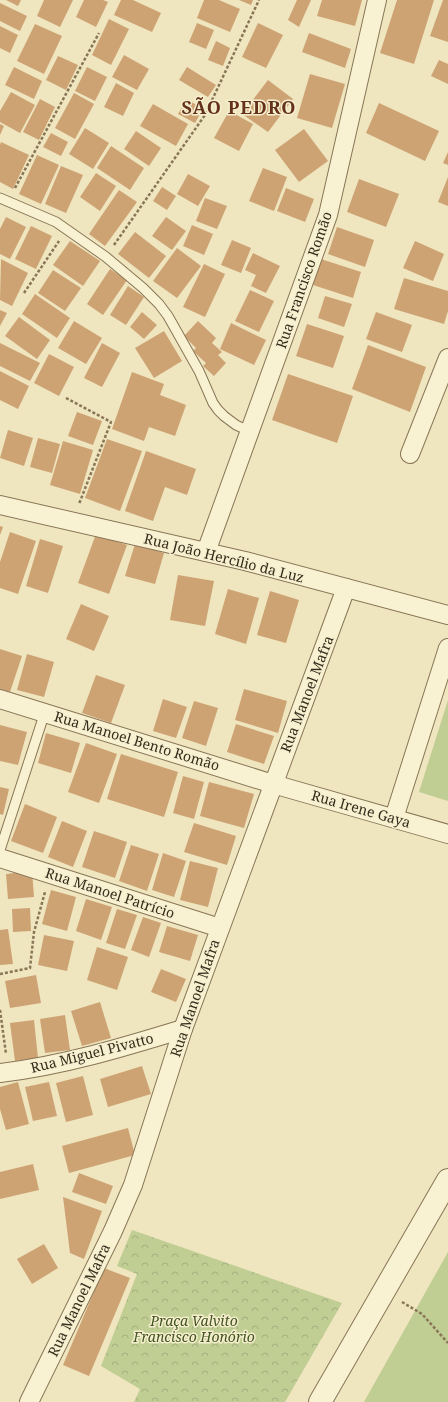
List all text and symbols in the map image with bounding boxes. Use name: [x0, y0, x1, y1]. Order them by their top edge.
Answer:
district label: SÃO PEDRO: [182, 95, 296, 119]
street label: Rua Francisco Romão: [271, 209, 336, 351]
street label: Rua João Hercílio da Luz: [142, 528, 306, 587]
street label: Rua Manoel Mafra: [276, 633, 338, 755]
street label: Rua Manoel Bento Romão: [52, 706, 222, 775]
street label: Rua Irene Gaya: [309, 785, 413, 832]
street label: Rua Manoel Patrício: [43, 863, 177, 922]
street label: Rua Manoel Mafra: [165, 936, 224, 1059]
street label: Rua Miguel Pivatto: [28, 1028, 155, 1077]
street label: Rua Manoel Mafra: [43, 1240, 114, 1359]
park label: Praça Valvito Francisco Honório: [132, 1311, 255, 1346]

